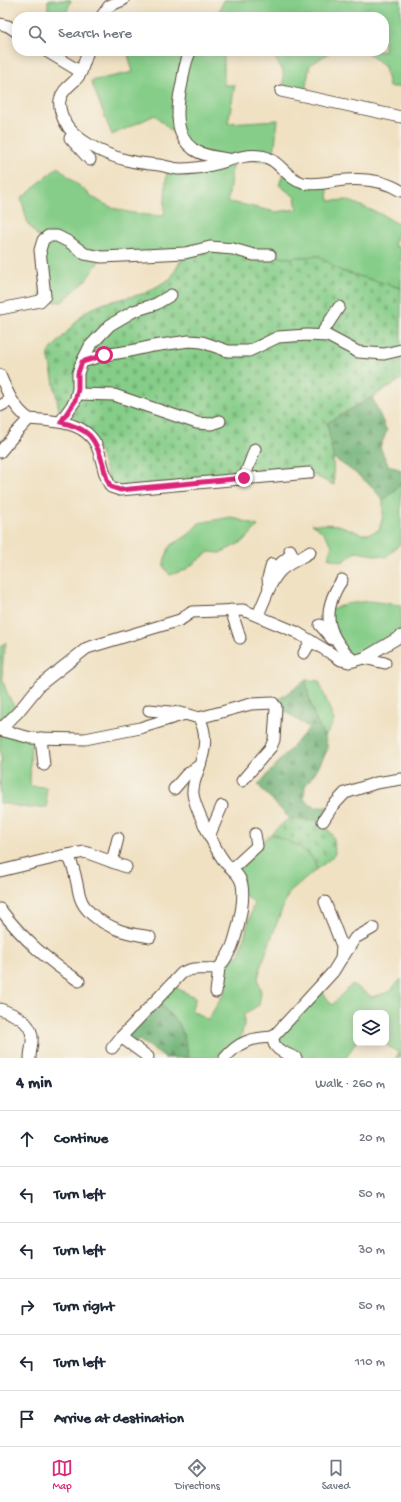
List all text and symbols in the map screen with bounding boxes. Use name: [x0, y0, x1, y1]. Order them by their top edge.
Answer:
search box: [12, 12, 389, 56]
icon: search: [26, 23, 48, 45]
text: Search here: [58, 25, 132, 43]
route start: [95, 346, 113, 364]
route end: [235, 469, 253, 487]
map controls: [353, 1010, 389, 1046]
button: layers: [353, 1010, 389, 1046]
text: 4 min: [16, 1074, 52, 1094]
text: Walk · 260 m: [315, 1077, 385, 1092]
icon: ahead: [16, 1128, 38, 1150]
text: Continue: [54, 1130, 108, 1148]
text: 20 m: [359, 1131, 385, 1146]
icon: left: [16, 1184, 38, 1206]
text: Turn left: [54, 1186, 105, 1204]
text: 50 m: [358, 1187, 385, 1202]
icon: left: [16, 1240, 38, 1262]
text: Turn left: [54, 1242, 105, 1260]
text: 30 m: [359, 1243, 385, 1258]
icon: right: [16, 1296, 38, 1318]
text: Turn right: [54, 1298, 114, 1316]
text: 50 m: [358, 1299, 385, 1314]
icon: left: [16, 1352, 38, 1374]
text: Turn left: [54, 1354, 105, 1372]
text: 110 m: [355, 1355, 385, 1370]
icon: arrive: [16, 1408, 38, 1430]
text: Arrive at destination: [54, 1410, 184, 1428]
tab: Map: [51, 1457, 73, 1493]
tab: Directions: [175, 1457, 220, 1493]
tab: Saved: [322, 1457, 350, 1493]

